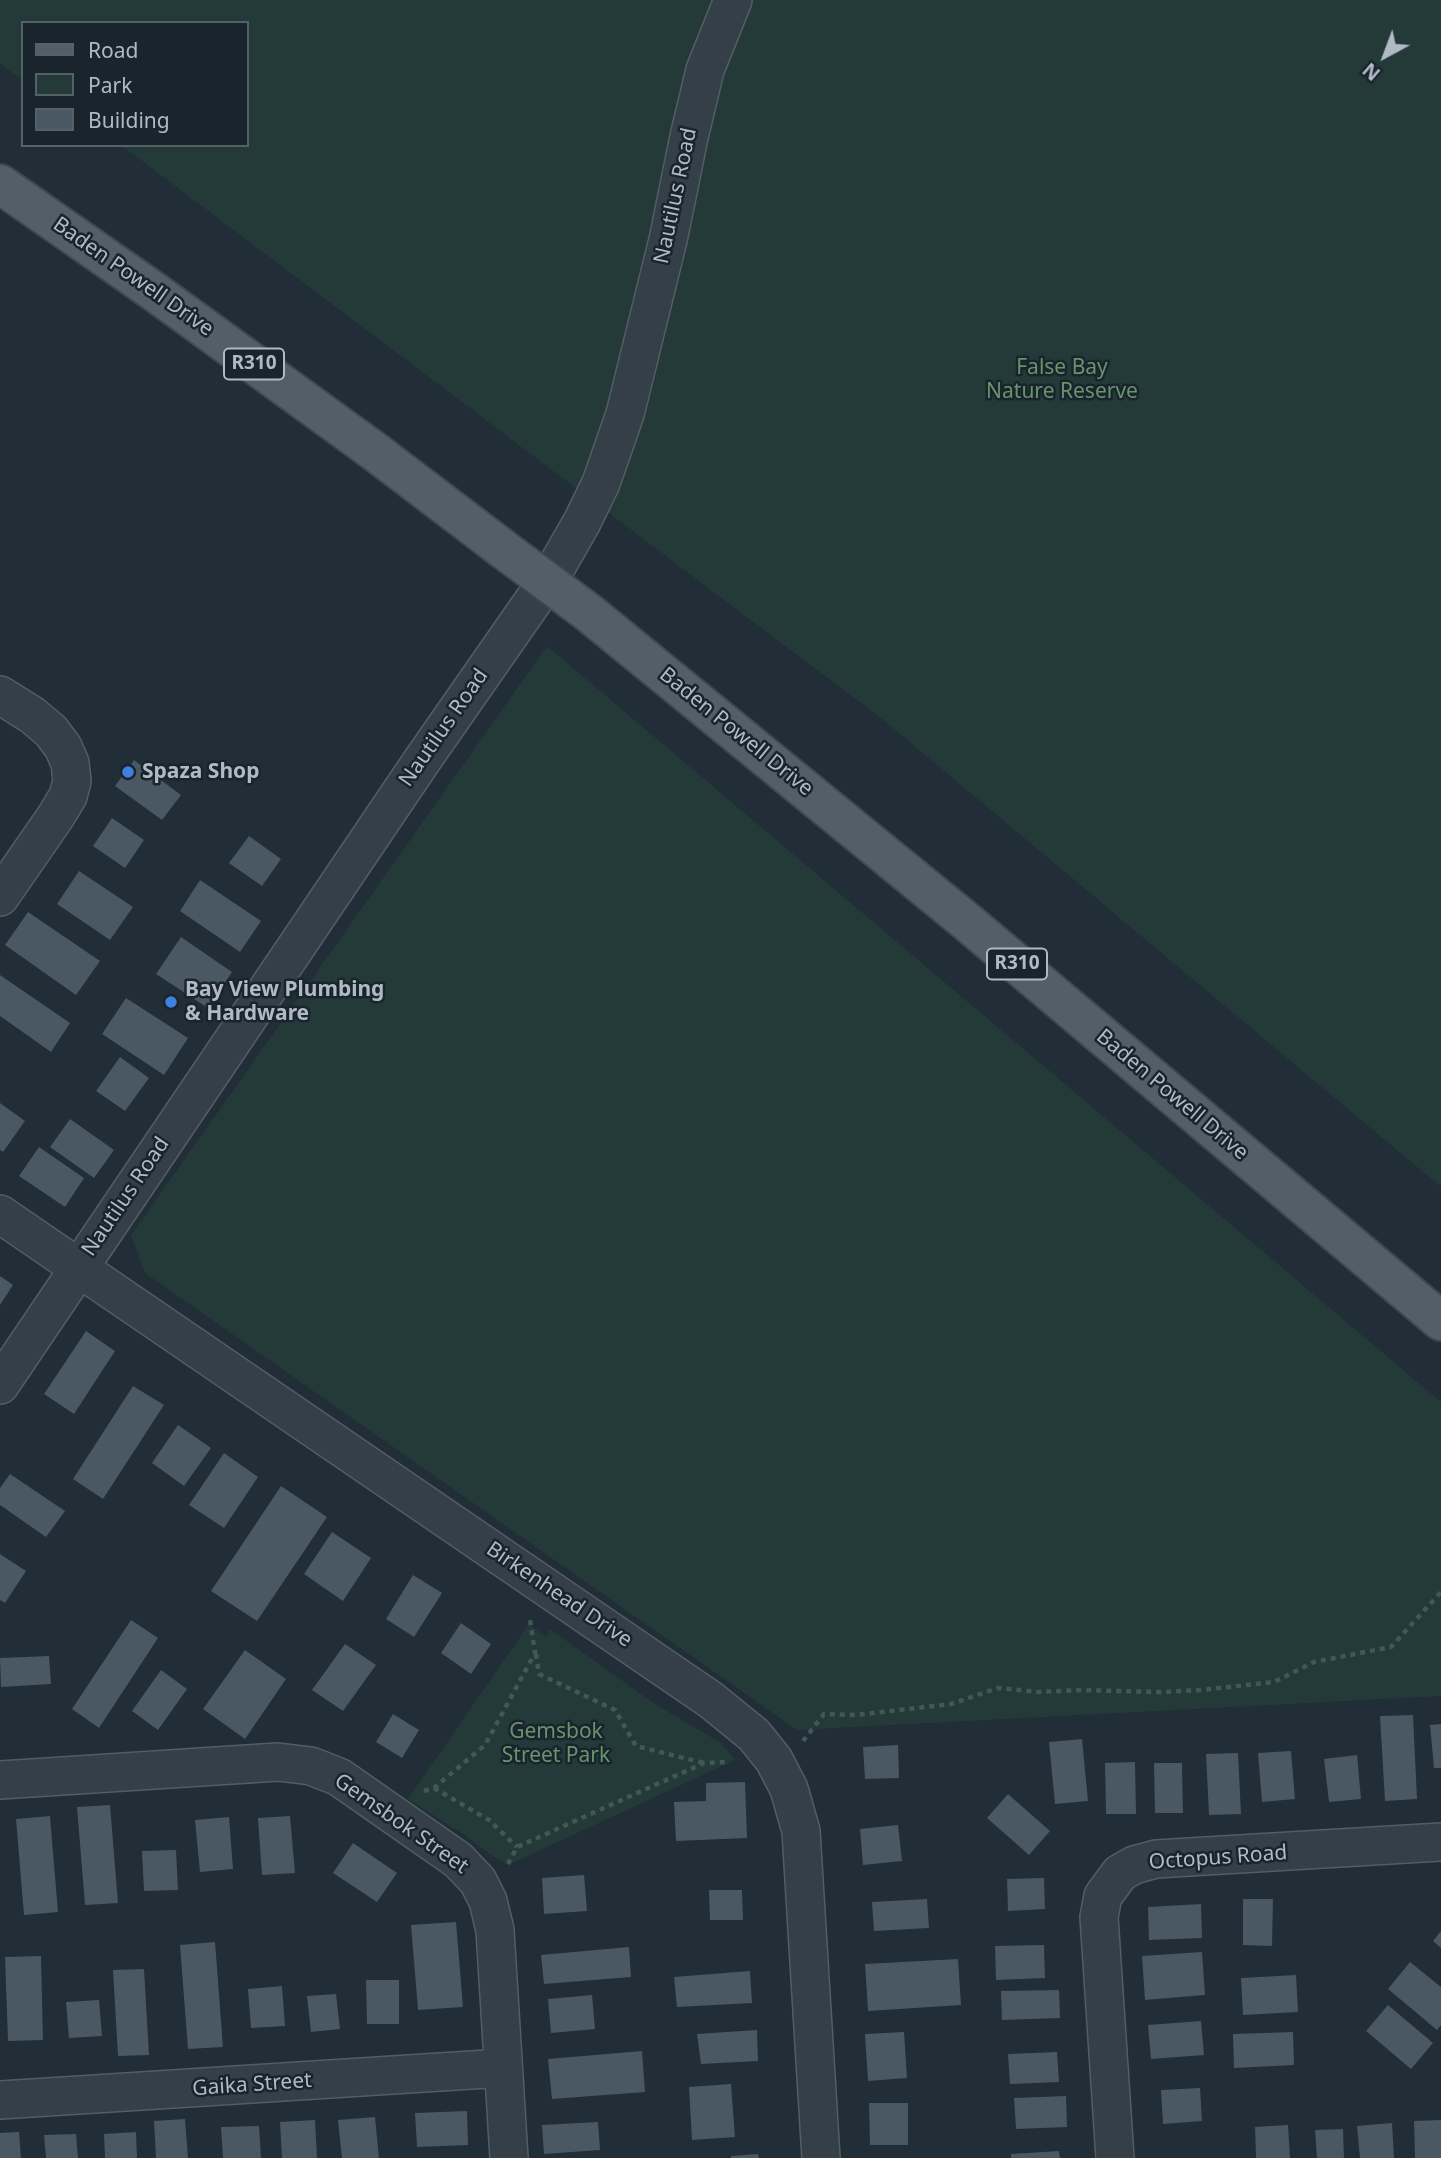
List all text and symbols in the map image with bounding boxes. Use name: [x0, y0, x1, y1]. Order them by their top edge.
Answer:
legend: [21, 21, 248, 147]
north arrow: [1350, 21, 1420, 91]
text: Road: [88, 36, 138, 64]
text: N: [1357, 57, 1386, 87]
text: Park: [88, 71, 132, 99]
text: Building: [88, 106, 170, 134]
street label: Nautilus Road: [649, 126, 703, 266]
street label: Baden Powell Drive: [48, 212, 218, 342]
road number: R310: [224, 348, 284, 380]
park label: False Bay Nature Reserve: [986, 355, 1138, 405]
street label: Baden Powell Drive: [654, 662, 818, 802]
street label: Nautilus Road: [394, 664, 494, 792]
place label: Spaza Shop: [142, 759, 259, 785]
marker: Spaza Shop: [120, 764, 136, 780]
road number: R310: [987, 948, 1047, 980]
place label: Bay View Plumbing & Hardware: [185, 977, 384, 1027]
marker: Bay View Plumbing & Hardware: [163, 994, 179, 1010]
street label: Baden Powell Drive: [1091, 1024, 1253, 1166]
street label: Nautilus Road: [77, 1133, 175, 1261]
street label: Birkenhead Drive: [481, 1537, 637, 1653]
park label: Gemsbok Street Park: [502, 1719, 610, 1769]
street label: Gemsbok Street: [329, 1768, 473, 1880]
street label: Octopus Road: [1148, 1841, 1288, 1875]
street label: Gaika Street: [191, 2068, 313, 2102]

